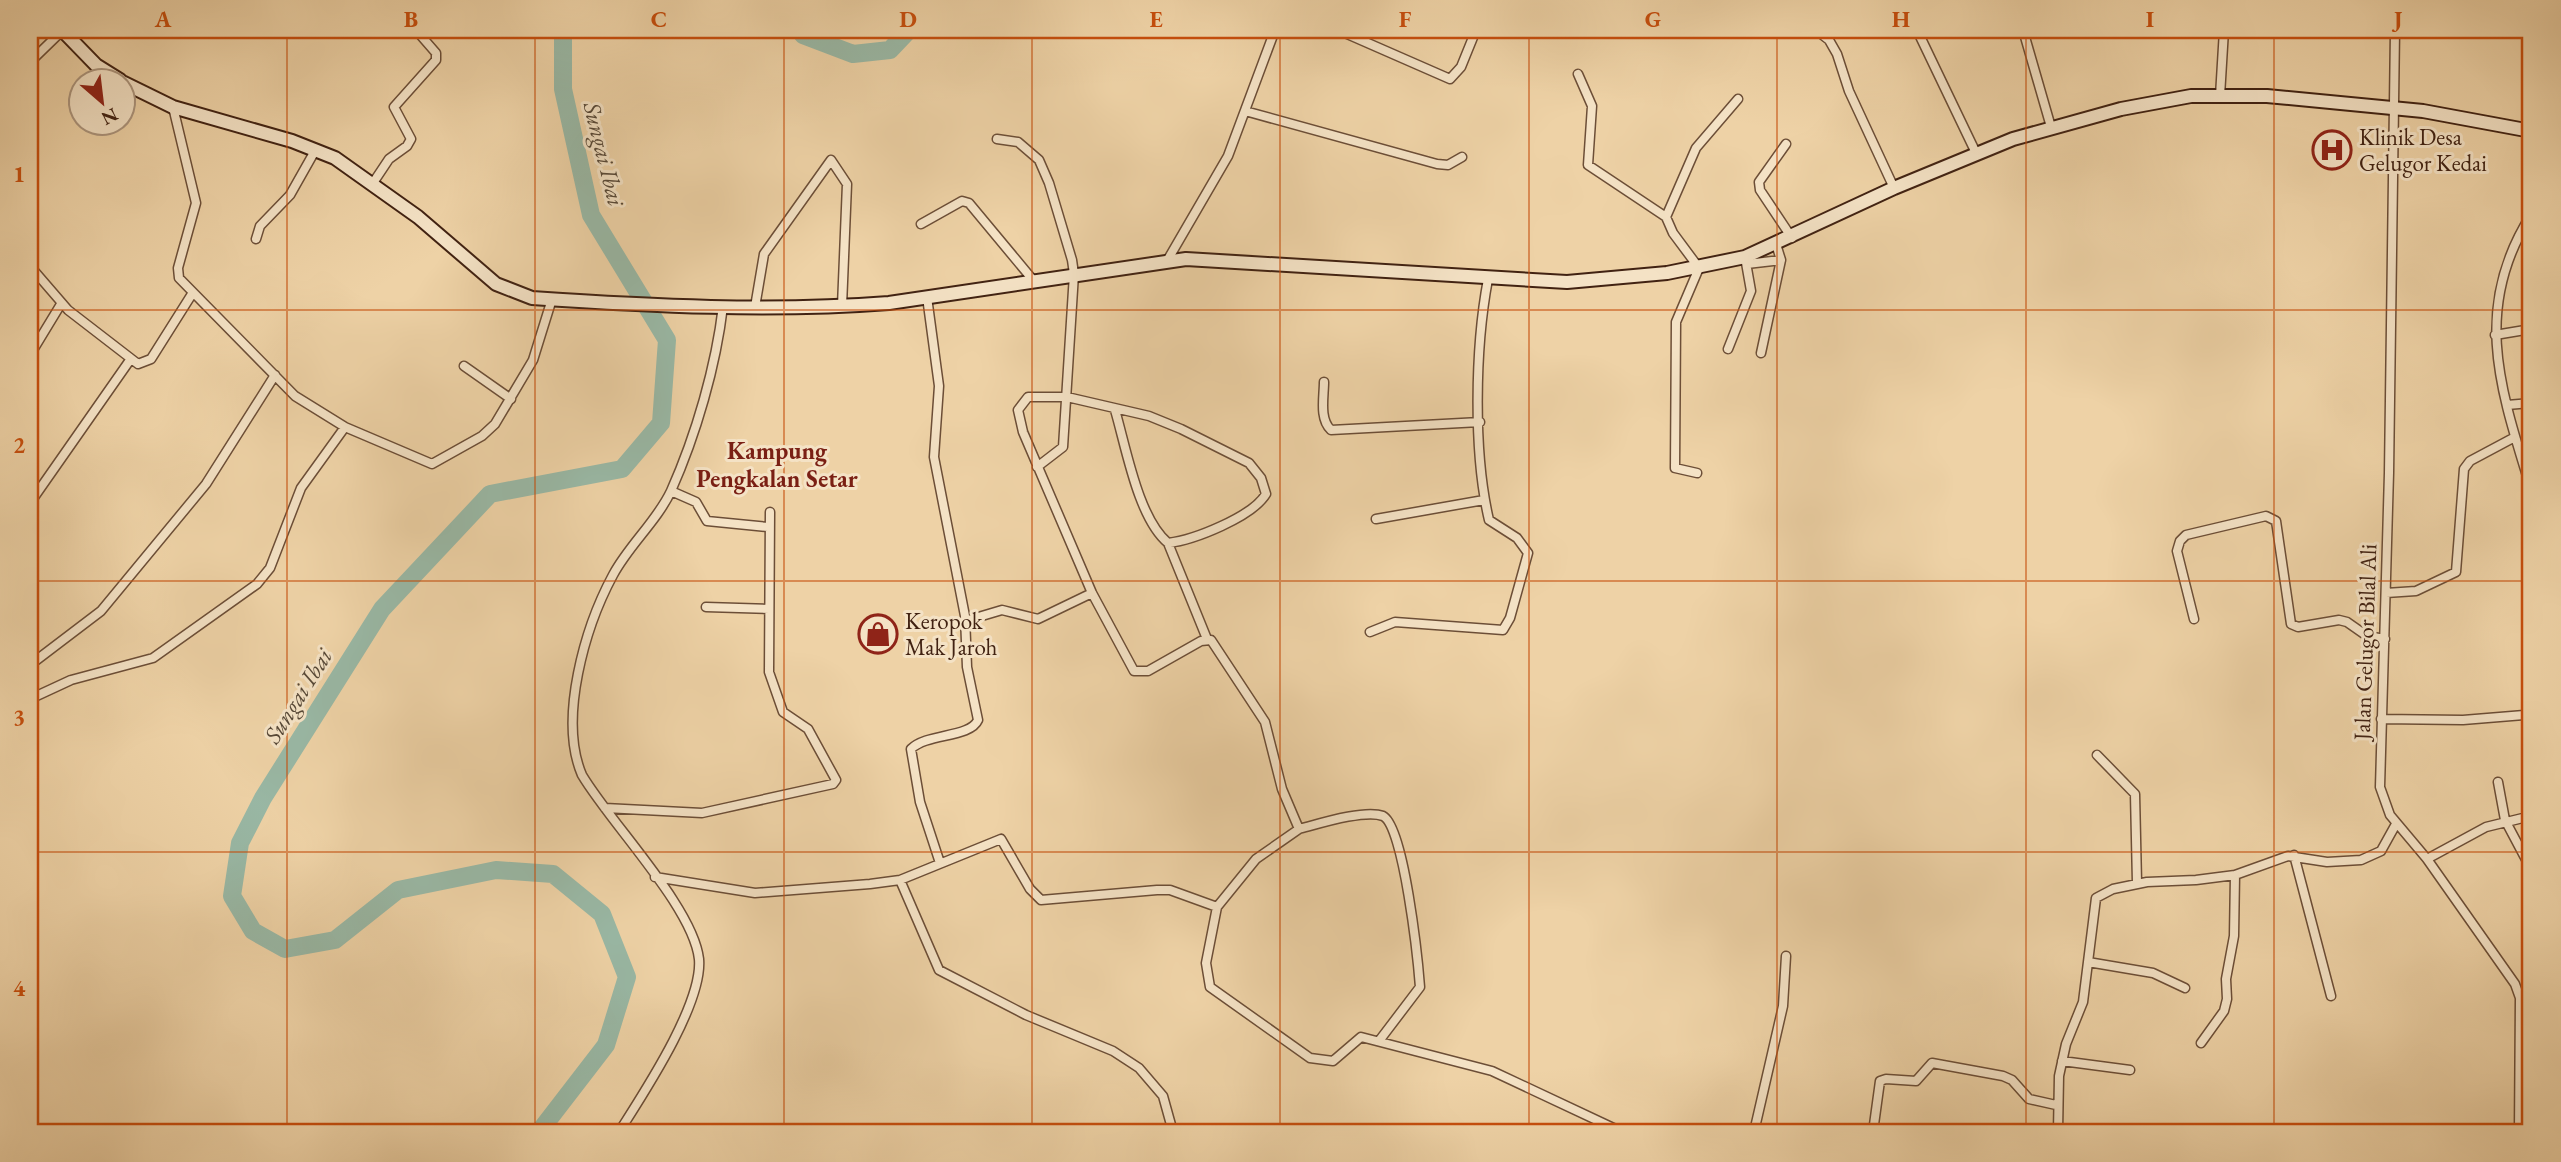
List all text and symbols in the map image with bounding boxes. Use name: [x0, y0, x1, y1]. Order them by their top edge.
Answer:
text: A: [154, 4, 172, 34]
text: B: [404, 4, 418, 34]
text: C: [651, 4, 667, 34]
text: D: [899, 4, 917, 34]
text: E: [1149, 4, 1163, 34]
text: F: [1399, 4, 1412, 34]
text: G: [1645, 4, 1661, 34]
text: H: [1892, 4, 1910, 34]
text: I: [2146, 4, 2154, 34]
text: J: [2392, 4, 2403, 34]
north arrow: [66, 66, 136, 136]
water label: Sungai Ibai: [576, 98, 633, 210]
text: N: [97, 102, 122, 132]
place label: Klinik Desa Gelugor Kedai: [2359, 122, 2487, 178]
hospital icon: Klinik Desa Gelugor Kedai: [2311, 129, 2353, 171]
text: 1: [13, 159, 25, 189]
text: 2: [13, 430, 25, 460]
district label: Kampung Pengkalan Setar: [696, 435, 858, 495]
street label: Jalan Gelugor Bilal Ali: [2347, 543, 2383, 743]
place label: Keropok Mak Jaroh: [905, 606, 998, 662]
shop icon: Keropok Mak Jaroh: [857, 613, 899, 655]
water label: Sungai Ibai: [256, 642, 339, 750]
text: 3: [13, 702, 25, 732]
text: 4: [13, 973, 26, 1003]

